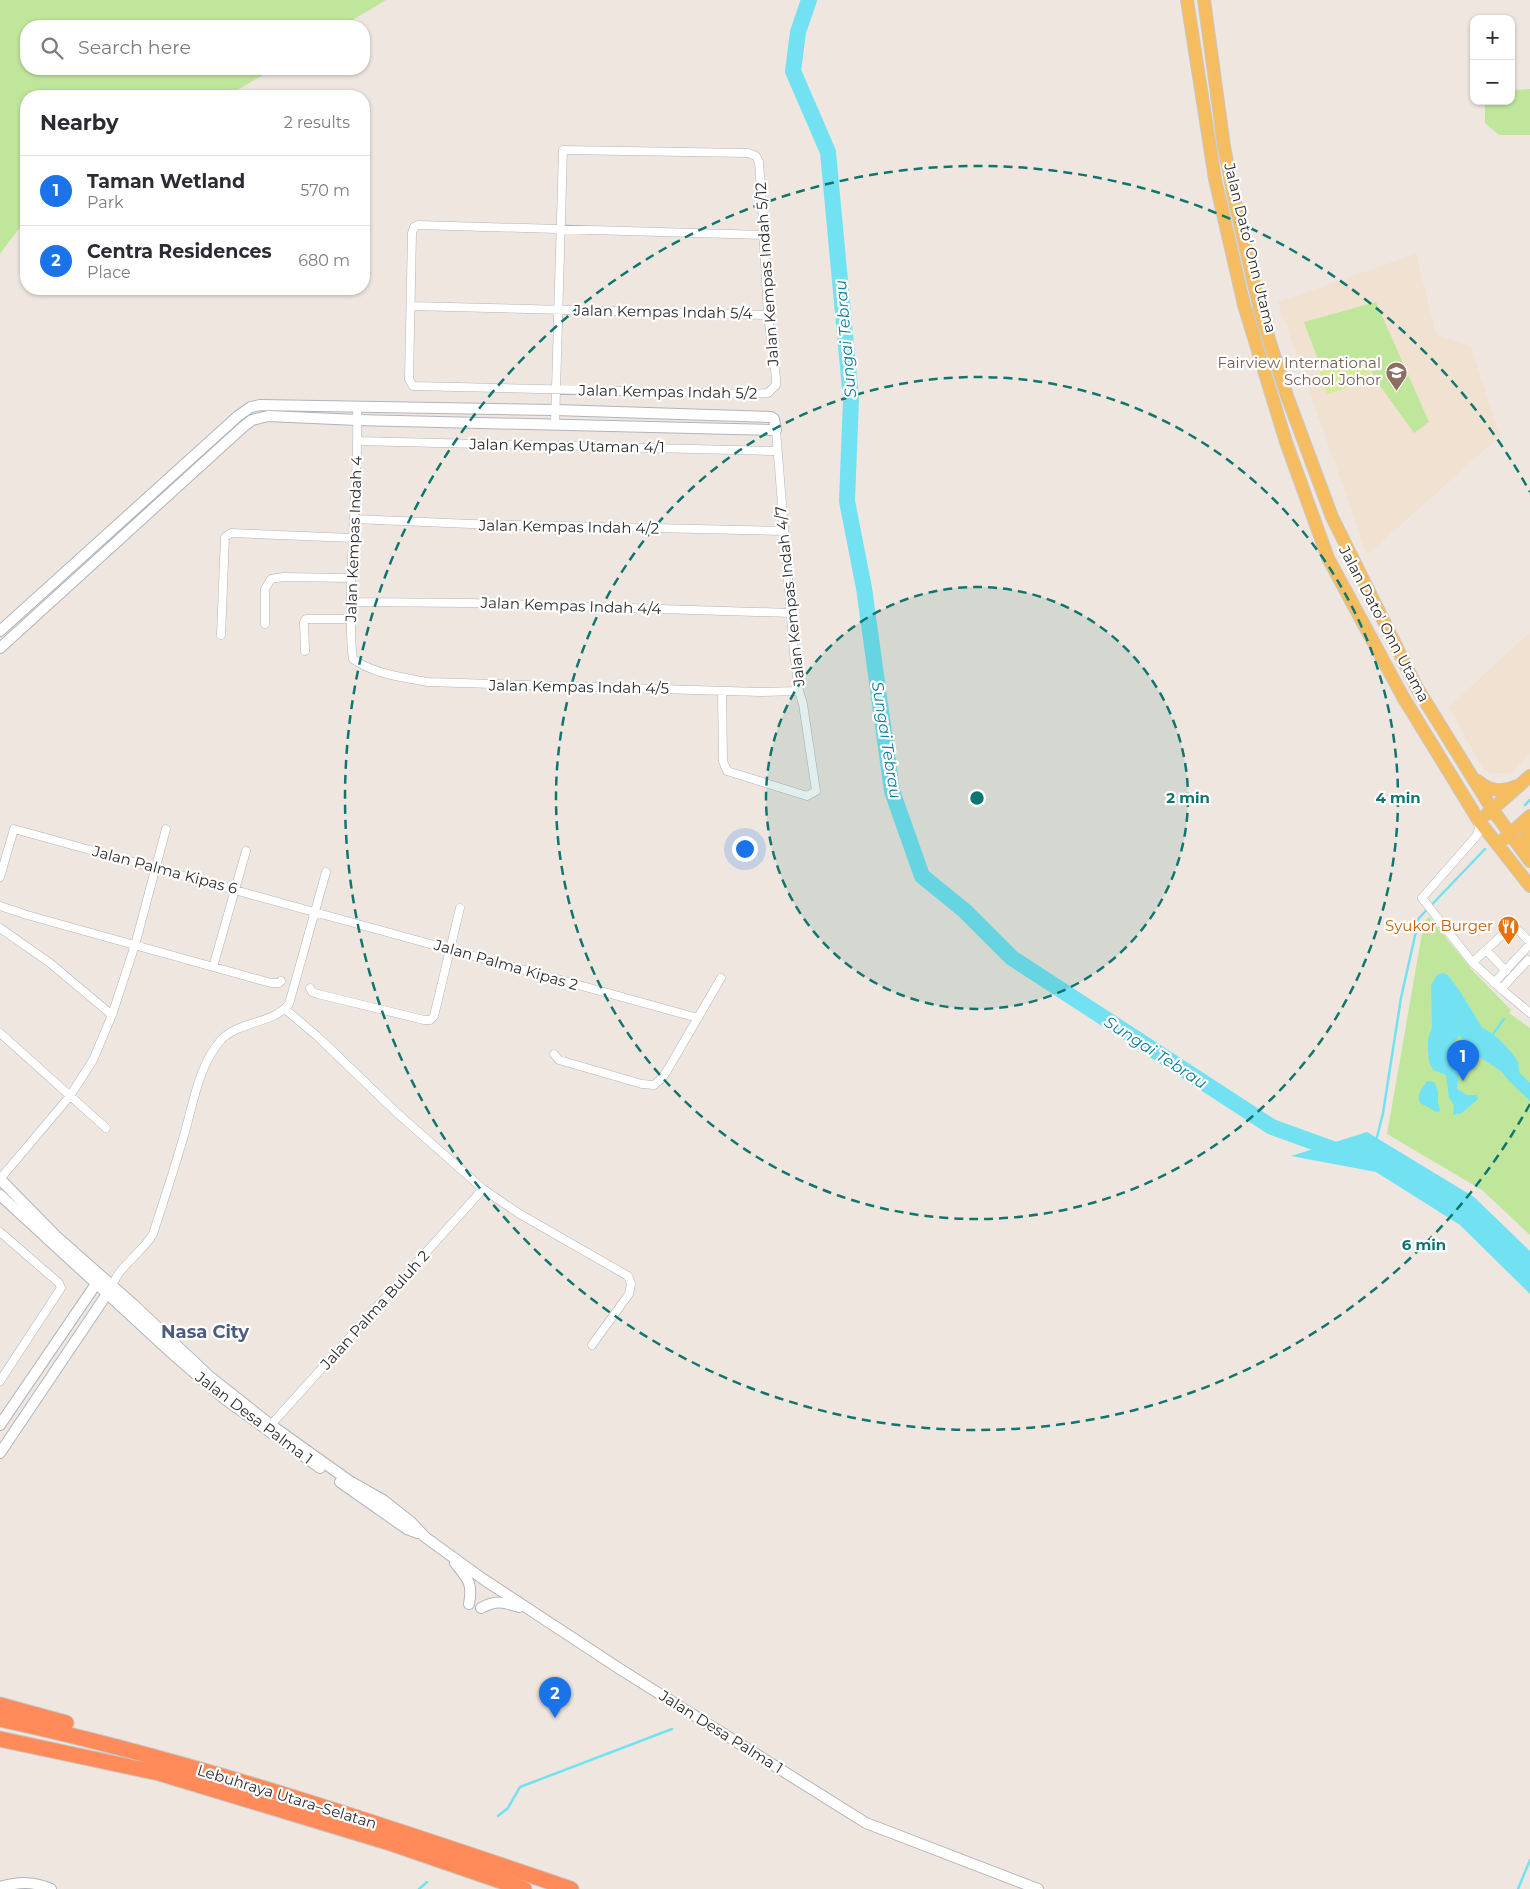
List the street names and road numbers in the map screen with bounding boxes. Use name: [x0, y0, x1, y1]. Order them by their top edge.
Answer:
street label: Jalan Dato' Onn Utama: [1220, 160, 1281, 335]
street label: Jalan Kempas Indah 5/12: [751, 181, 782, 368]
street label: Jalan Kempas Indah 5/4: [572, 300, 753, 323]
street label: Jalan Kempas Indah 5/2: [578, 380, 757, 403]
street label: Jalan Kempas Utaman 4/1: [468, 434, 665, 457]
street label: Jalan Kempas Indah 4: [341, 455, 366, 624]
street label: Jalan Kempas Indah 4/7: [771, 505, 809, 688]
street label: Jalan Kempas Indah 4/2: [478, 515, 659, 538]
street label: Jalan Dato' Onn Utama: [1335, 541, 1434, 705]
street label: Jalan Kempas Indah 4/4: [479, 593, 662, 618]
street label: Jalan Kempas Indah 4/5: [488, 675, 669, 698]
street label: Jalan Palma Kipas 6: [89, 841, 240, 898]
street label: Jalan Palma Kipas 2: [431, 935, 580, 994]
street label: Jalan Palma Buluh 2: [316, 1246, 433, 1374]
street label: Jalan Desa Palma 1: [191, 1367, 317, 1468]
street label: Jalan Desa Palma 1: [655, 1685, 787, 1777]
street label: Lebuhraya Utara–Selatan: [195, 1760, 379, 1833]

